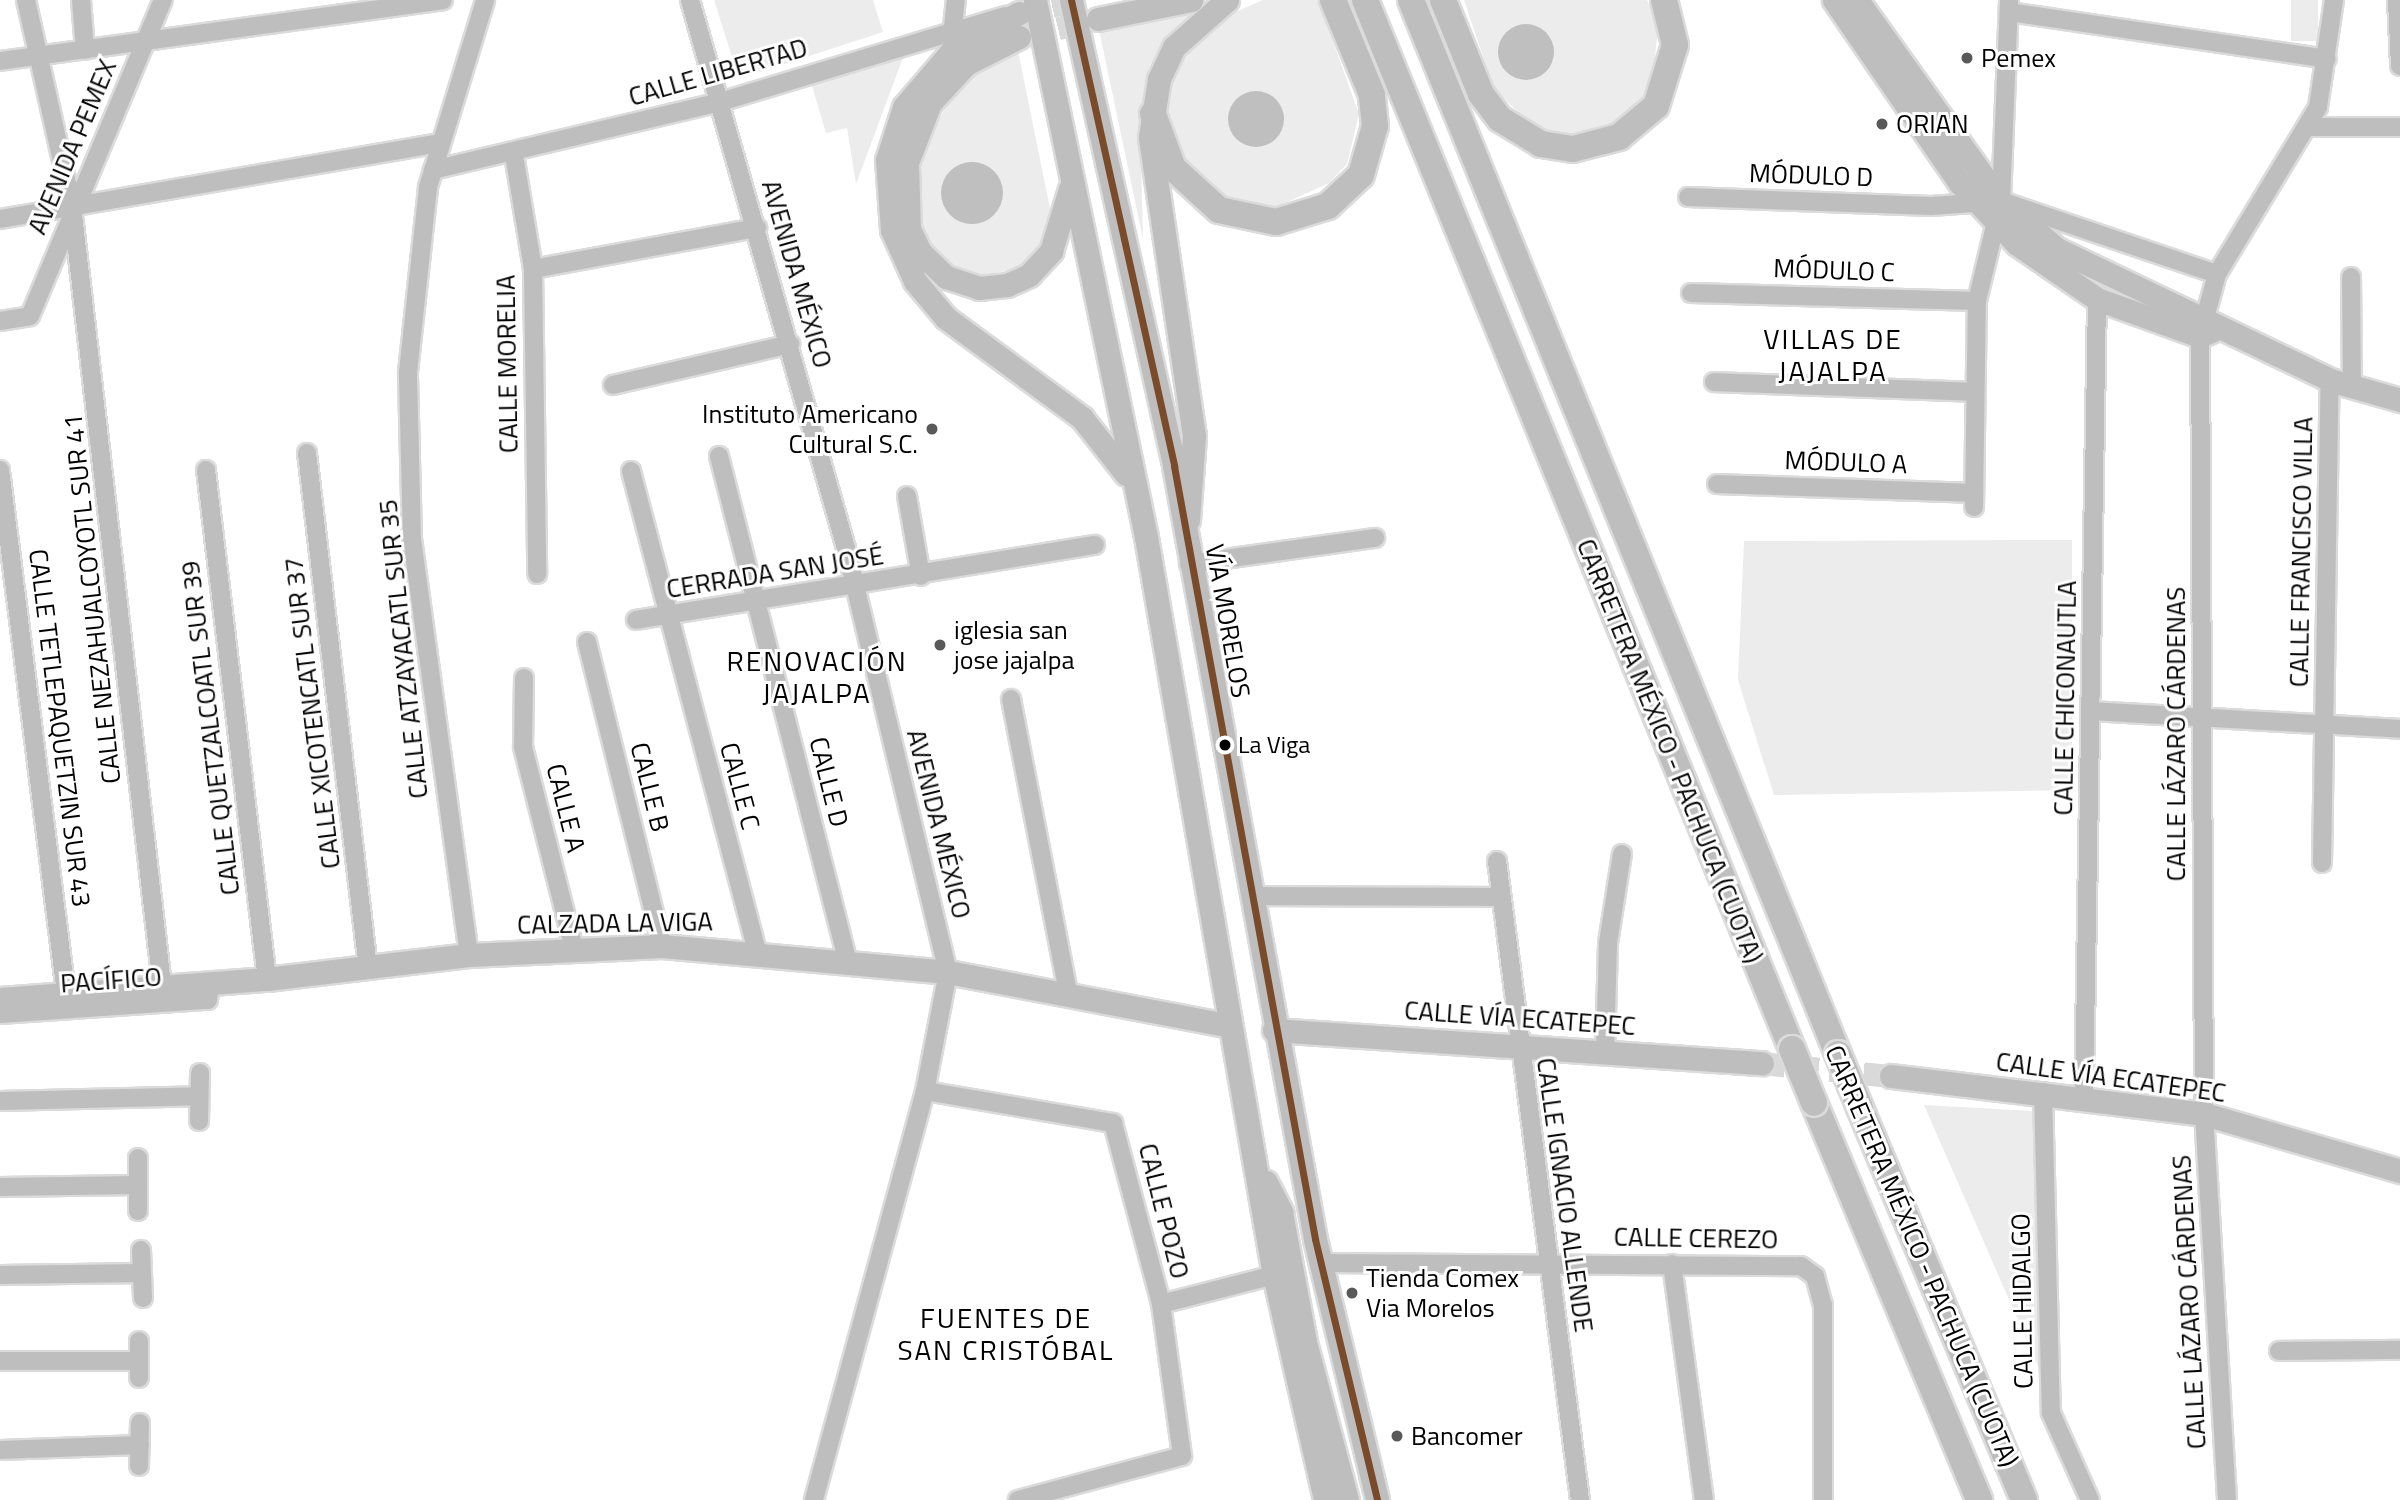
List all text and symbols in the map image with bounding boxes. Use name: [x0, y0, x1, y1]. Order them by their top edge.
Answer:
street label: CALLE LIBERTAD: [625, 32, 811, 112]
place label: Pemex: [1981, 42, 2056, 74]
marker: Pemex: [1959, 50, 1975, 66]
street label: AVENIDA PEMEX: [21, 55, 123, 239]
place label: ORIAN: [1896, 108, 1969, 140]
marker: ORIAN: [1874, 116, 1890, 132]
street label: MÓDULO D: [1748, 157, 1874, 193]
street label: AVENIDA MÉXICO: [755, 176, 839, 372]
street label: MÓDULO C: [1773, 252, 1895, 288]
street label: CALLE MORELIA: [490, 275, 524, 453]
district label: VILLAS DE JAJALPA: [1764, 322, 1902, 388]
place label: Instituto Americano Cultural S.C.: [702, 398, 918, 460]
street label: CALLE NEZAHUALCOYOTL SUR 41: [57, 413, 127, 785]
street label: CALLE FRANCISCO VILLA: [2283, 416, 2319, 688]
marker: Instituto Americano Cultural S.C.: [924, 421, 940, 437]
street label: MÓDULO A: [1784, 444, 1908, 480]
street label: CALLE ATZAYACATL SUR 35: [372, 498, 434, 800]
street label: CARRETERA MÉXICO - PACHUCA (CUOTA): [1570, 534, 1770, 968]
street label: CERRADA SAN JOSÉ: [664, 539, 886, 605]
street label: VÍA MORELOS: [1199, 542, 1257, 700]
street label: CALLE TETLEPAQUETZIN SUR 43: [23, 547, 97, 909]
street label: CALLE XICOTENCATL SUR 37: [277, 555, 347, 871]
street label: CALLE QUETZALCOATL SUR 39: [174, 559, 246, 897]
street label: CALLE CHICONAUTLA: [2047, 580, 2083, 816]
street label: CALLE LÁZARO CÁRDENAS: [2160, 587, 2192, 881]
place label: iglesia san jose jajalpa: [954, 614, 1075, 676]
marker: iglesia san jose jajalpa: [932, 637, 948, 653]
district label: RENOVACIÓN JAJALPA: [728, 644, 906, 710]
street label: AVENIDA MÉXICO: [900, 726, 978, 922]
place label: La Viga: [1238, 731, 1310, 759]
street label: CALLE D: [803, 734, 855, 830]
marker: La Viga: [1218, 738, 1232, 752]
street label: CALLE B: [624, 739, 676, 835]
street label: CALLE C: [713, 739, 767, 833]
street label: CALLE A: [540, 760, 592, 856]
street label: CALZADA LA VIGA: [517, 906, 713, 940]
street label: PACÍFICO: [59, 961, 163, 999]
street label: CALLE VÍA ECATEPEC: [1403, 994, 1637, 1042]
street label: CARRETERA MÉXICO - PACHUCA (CUOTA): [1819, 1041, 2025, 1471]
street label: CALLE VÍA ECATEPEC: [1994, 1045, 2228, 1109]
street label: CALLE IGNACIO ALLENDE: [1530, 1056, 1600, 1334]
street label: CALLE POZO: [1132, 1140, 1196, 1282]
street label: CALLE LÁZARO CÁRDENAS: [2166, 1154, 2212, 1450]
street label: CALLE HIDALGO: [2005, 1213, 2039, 1389]
street label: CALLE CEREZO: [1613, 1221, 1779, 1255]
place label: Tienda Comex Via Morelos: [1366, 1262, 1519, 1324]
marker: Tienda Comex Via Morelos: [1344, 1285, 1360, 1301]
district label: FUENTES DE SAN CRISTÓBAL: [899, 1301, 1113, 1367]
place label: Bancomer: [1411, 1420, 1523, 1452]
marker: Bancomer: [1389, 1428, 1405, 1444]

